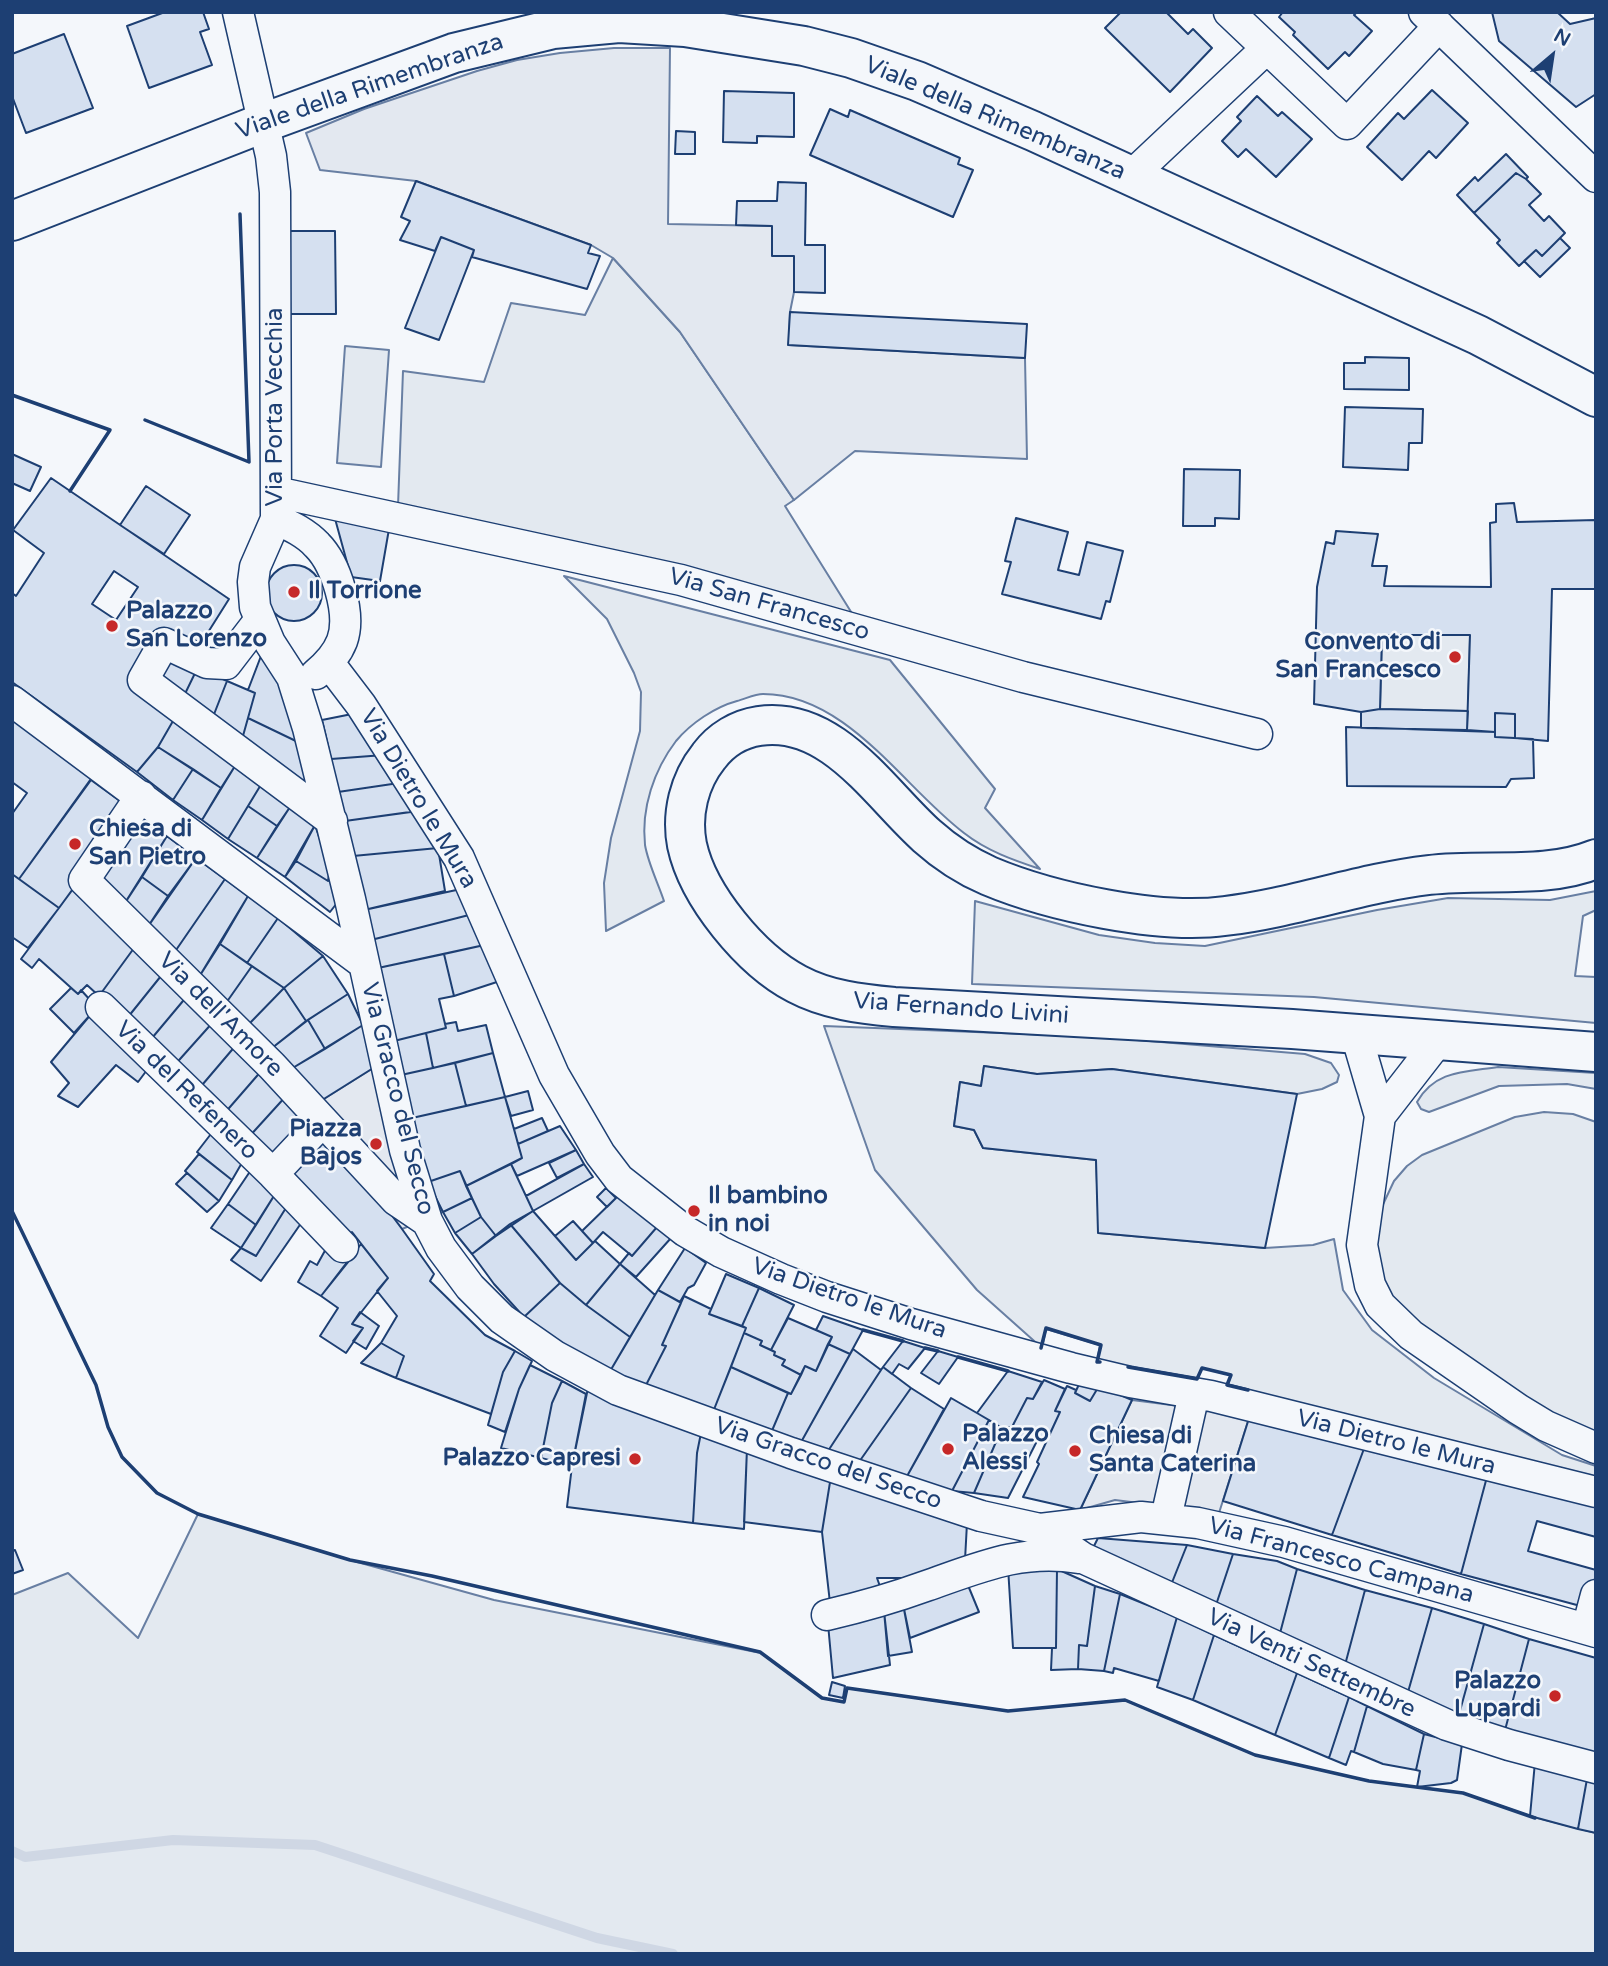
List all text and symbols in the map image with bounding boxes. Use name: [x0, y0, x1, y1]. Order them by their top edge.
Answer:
north arrow: [1517, 21, 1587, 91]
text: N: [1550, 24, 1574, 51]
street label: Viale della Rimembranza: [233, 28, 507, 146]
street label: Viale della Rimembranza: [860, 51, 1130, 187]
street label: Via Porta Vecchia: [262, 307, 290, 507]
street label: Via San Francesco: [665, 563, 873, 647]
place label: Il Torrione: [308, 578, 422, 606]
marker: Il Torrione: [286, 584, 302, 600]
place label: Palazzo San Lorenzo: [126, 598, 267, 654]
marker: Palazzo San Lorenzo: [104, 618, 120, 634]
place label: Convento di San Francesco: [1276, 629, 1441, 685]
marker: Convento di San Francesco: [1447, 649, 1463, 665]
street label: Via Dietro le Mura: [353, 704, 483, 894]
place label: Chiesa di San Pietro: [89, 816, 206, 872]
marker: Chiesa di San Pietro: [67, 836, 83, 852]
street label: Via dell'Amore: [152, 947, 288, 1083]
street label: Via Gracco del Secco: [354, 980, 440, 1218]
street label: Via Fernando Livini: [852, 987, 1070, 1031]
street label: Via del Refenero: [109, 1016, 263, 1166]
place label: Piazza Bajos: [289, 1116, 362, 1172]
marker: Piazza Bajos: [368, 1136, 384, 1152]
place label: Il bambino in noi: [708, 1183, 828, 1239]
marker: Il bambino in noi: [686, 1203, 702, 1219]
street label: Via Dietro le Mura: [748, 1252, 950, 1346]
street label: Via Dietro le Mura: [1293, 1404, 1499, 1482]
street label: Via Gracco del Secco: [711, 1412, 945, 1516]
place label: Palazzo Alessi: [962, 1421, 1049, 1477]
place label: Chiesa di Santa Caterina: [1089, 1423, 1256, 1479]
marker: Palazzo Alessi: [940, 1441, 956, 1457]
marker: Chiesa di Santa Caterina: [1067, 1443, 1083, 1459]
place label: Palazzo Capresi: [443, 1445, 621, 1473]
marker: Palazzo Capresi: [627, 1451, 643, 1467]
street label: Via Francesco Campana: [1205, 1512, 1477, 1610]
street label: Via Venti Settembre: [1202, 1603, 1420, 1725]
place label: Palazzo Lupardi: [1454, 1668, 1541, 1724]
marker: Palazzo Lupardi: [1547, 1688, 1563, 1704]

